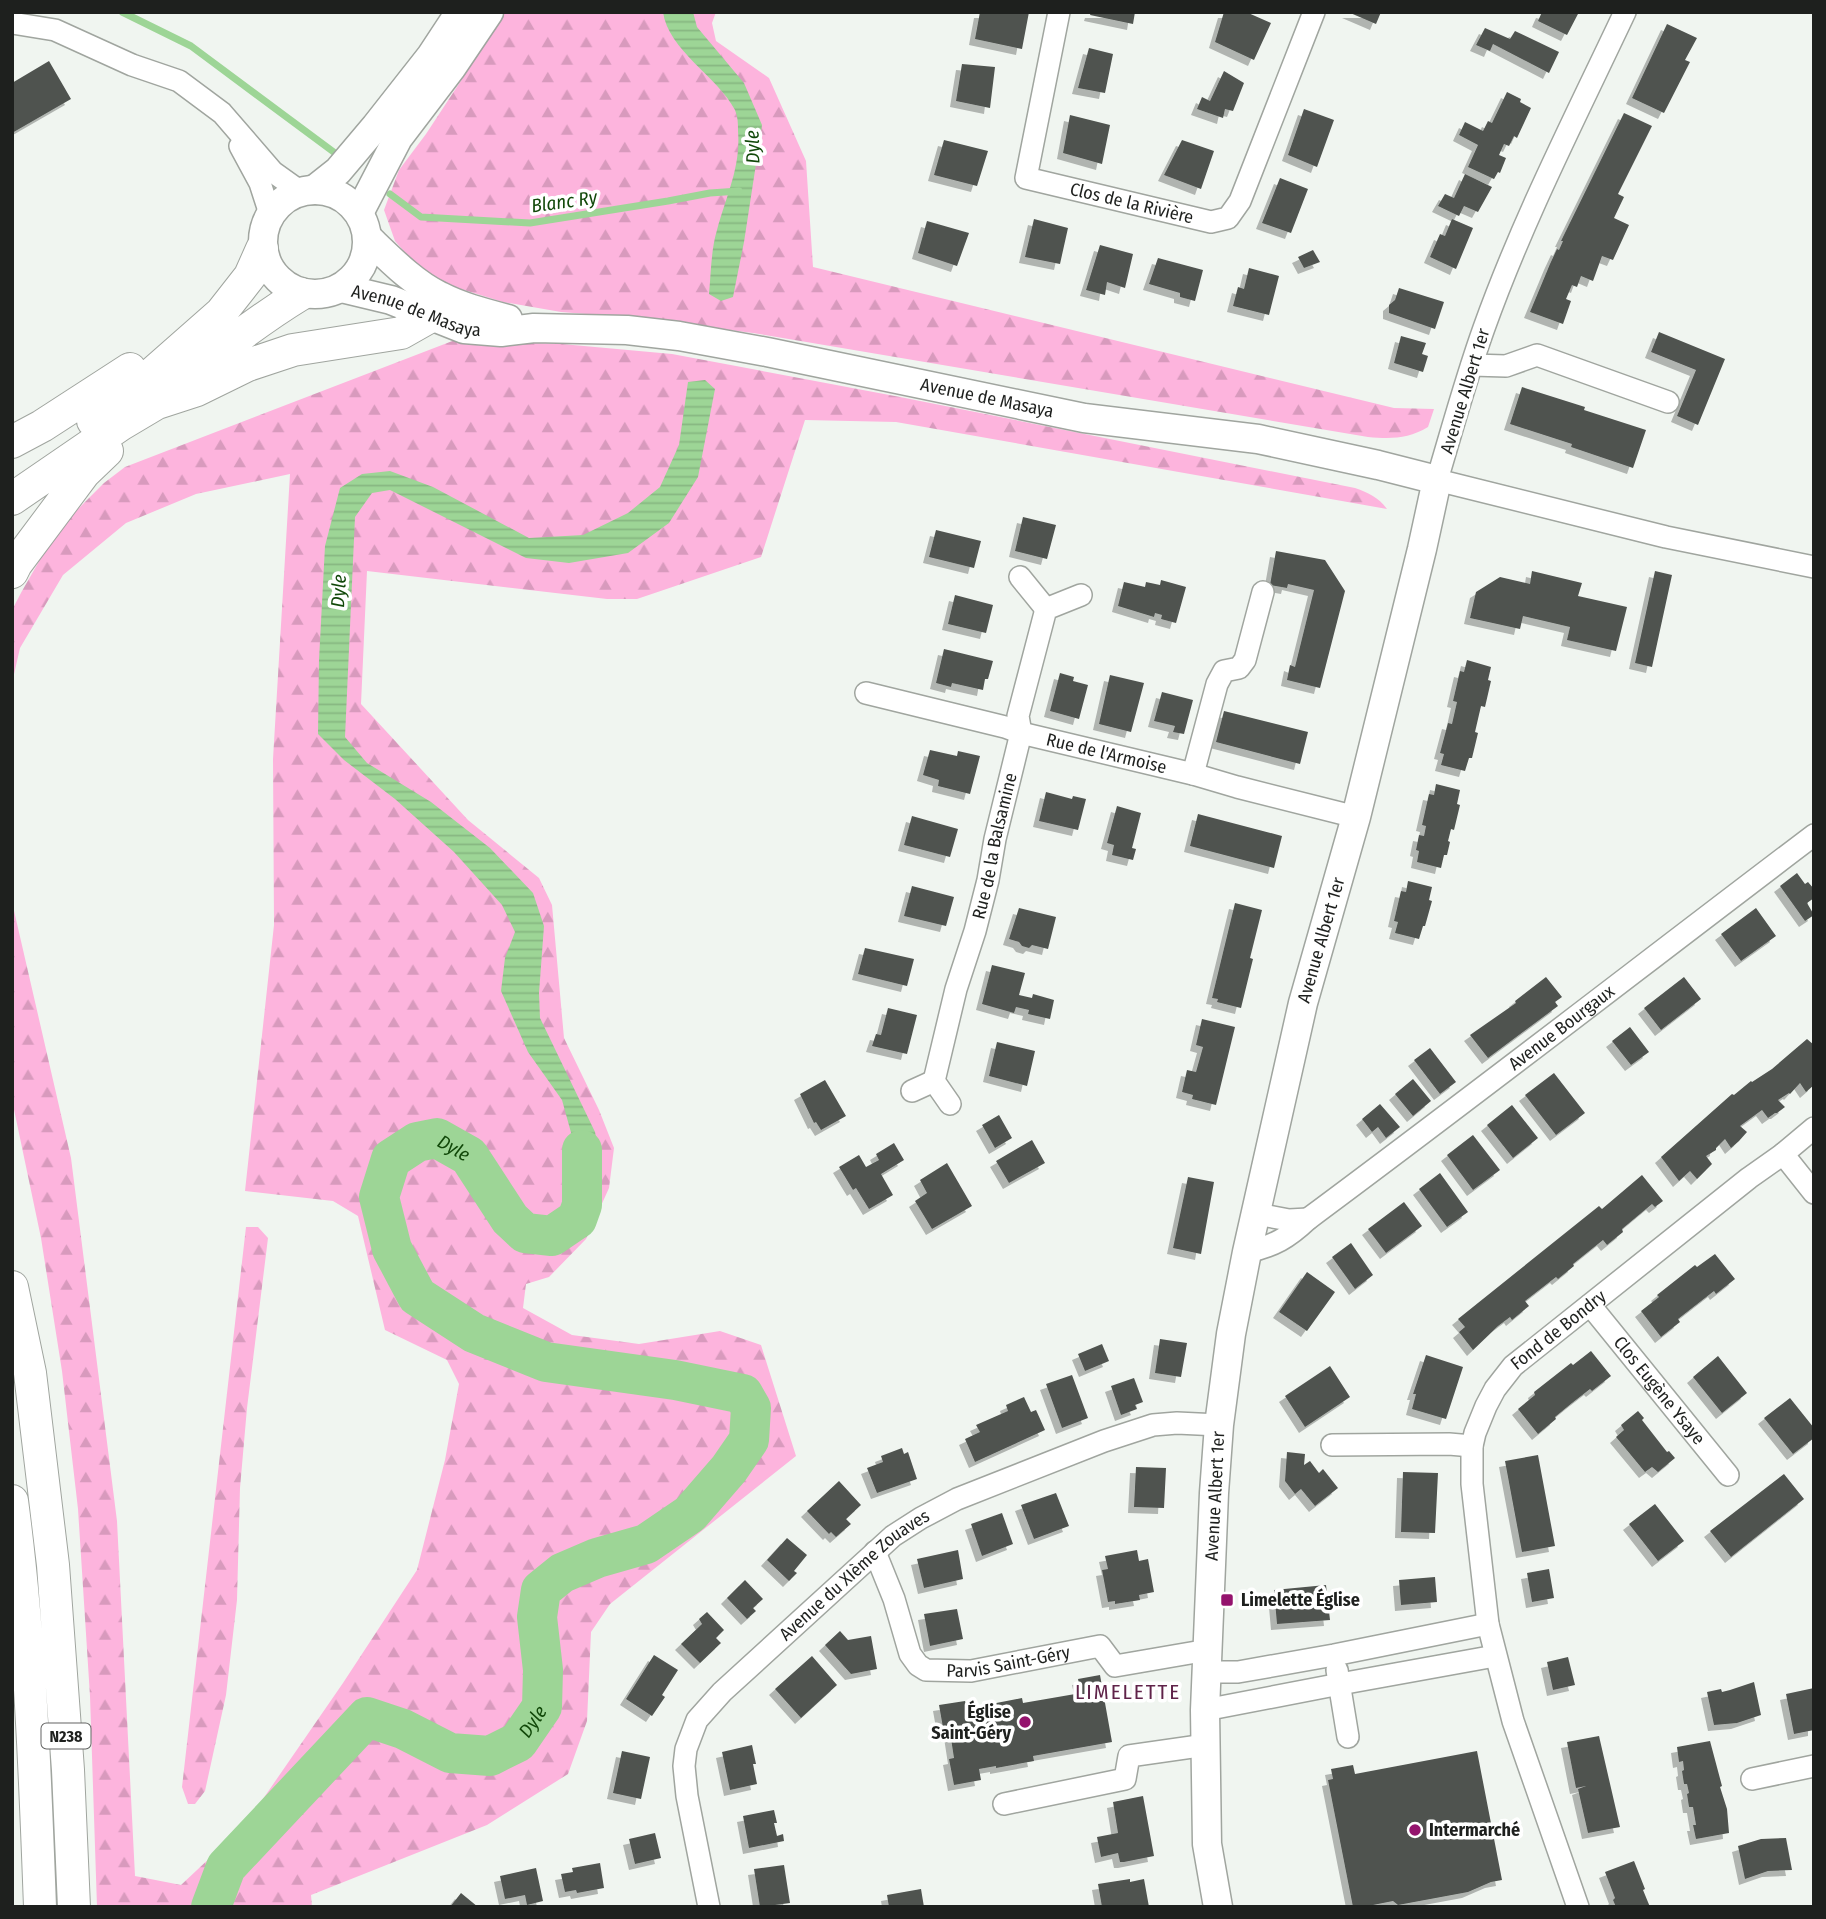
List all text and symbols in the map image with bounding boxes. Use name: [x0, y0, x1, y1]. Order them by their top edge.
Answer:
water label: Dyle: [740, 130, 765, 164]
street label: Clos de la Rivière: [1068, 178, 1196, 228]
water label: Blanc Ry: [530, 185, 599, 217]
street label: Avenue de Masaya: [349, 280, 482, 341]
street label: Avenue Albert 1er: [1436, 325, 1495, 456]
street label: Avenue de Masaya: [919, 373, 1056, 422]
water label: Dyle: [326, 574, 351, 608]
street label: Rue de l'Armoise: [1044, 728, 1169, 778]
street label: Rue de la Balsamine: [967, 770, 1022, 921]
street label: Avenue Albert 1er: [1293, 874, 1350, 1005]
street label: Avenue Bourgaux: [1504, 980, 1619, 1075]
water label: Dyle: [434, 1130, 474, 1166]
street label: Fond de Bondry: [1506, 1285, 1610, 1375]
street label: Clos Eugène Ysaye: [1609, 1332, 1710, 1449]
street label: Avenue Albert 1er: [1201, 1430, 1229, 1561]
street label: Avenue du XIème Zouaves: [775, 1504, 933, 1645]
place label: Limelette Église: [1241, 1588, 1360, 1611]
marker: Limelette Église: [1219, 1592, 1235, 1608]
street label: Parvis Saint-Géry: [946, 1641, 1072, 1682]
district label: LIMELETTE: [1075, 1679, 1181, 1705]
place label: Église Saint-Géry: [931, 1700, 1011, 1744]
water label: Dyle: [514, 1701, 552, 1742]
marker: Église Saint-Géry: [1017, 1714, 1033, 1730]
road number: N238: [42, 1724, 90, 1748]
place label: Intermarché: [1429, 1819, 1520, 1841]
marker: Intermarché: [1407, 1822, 1423, 1838]

